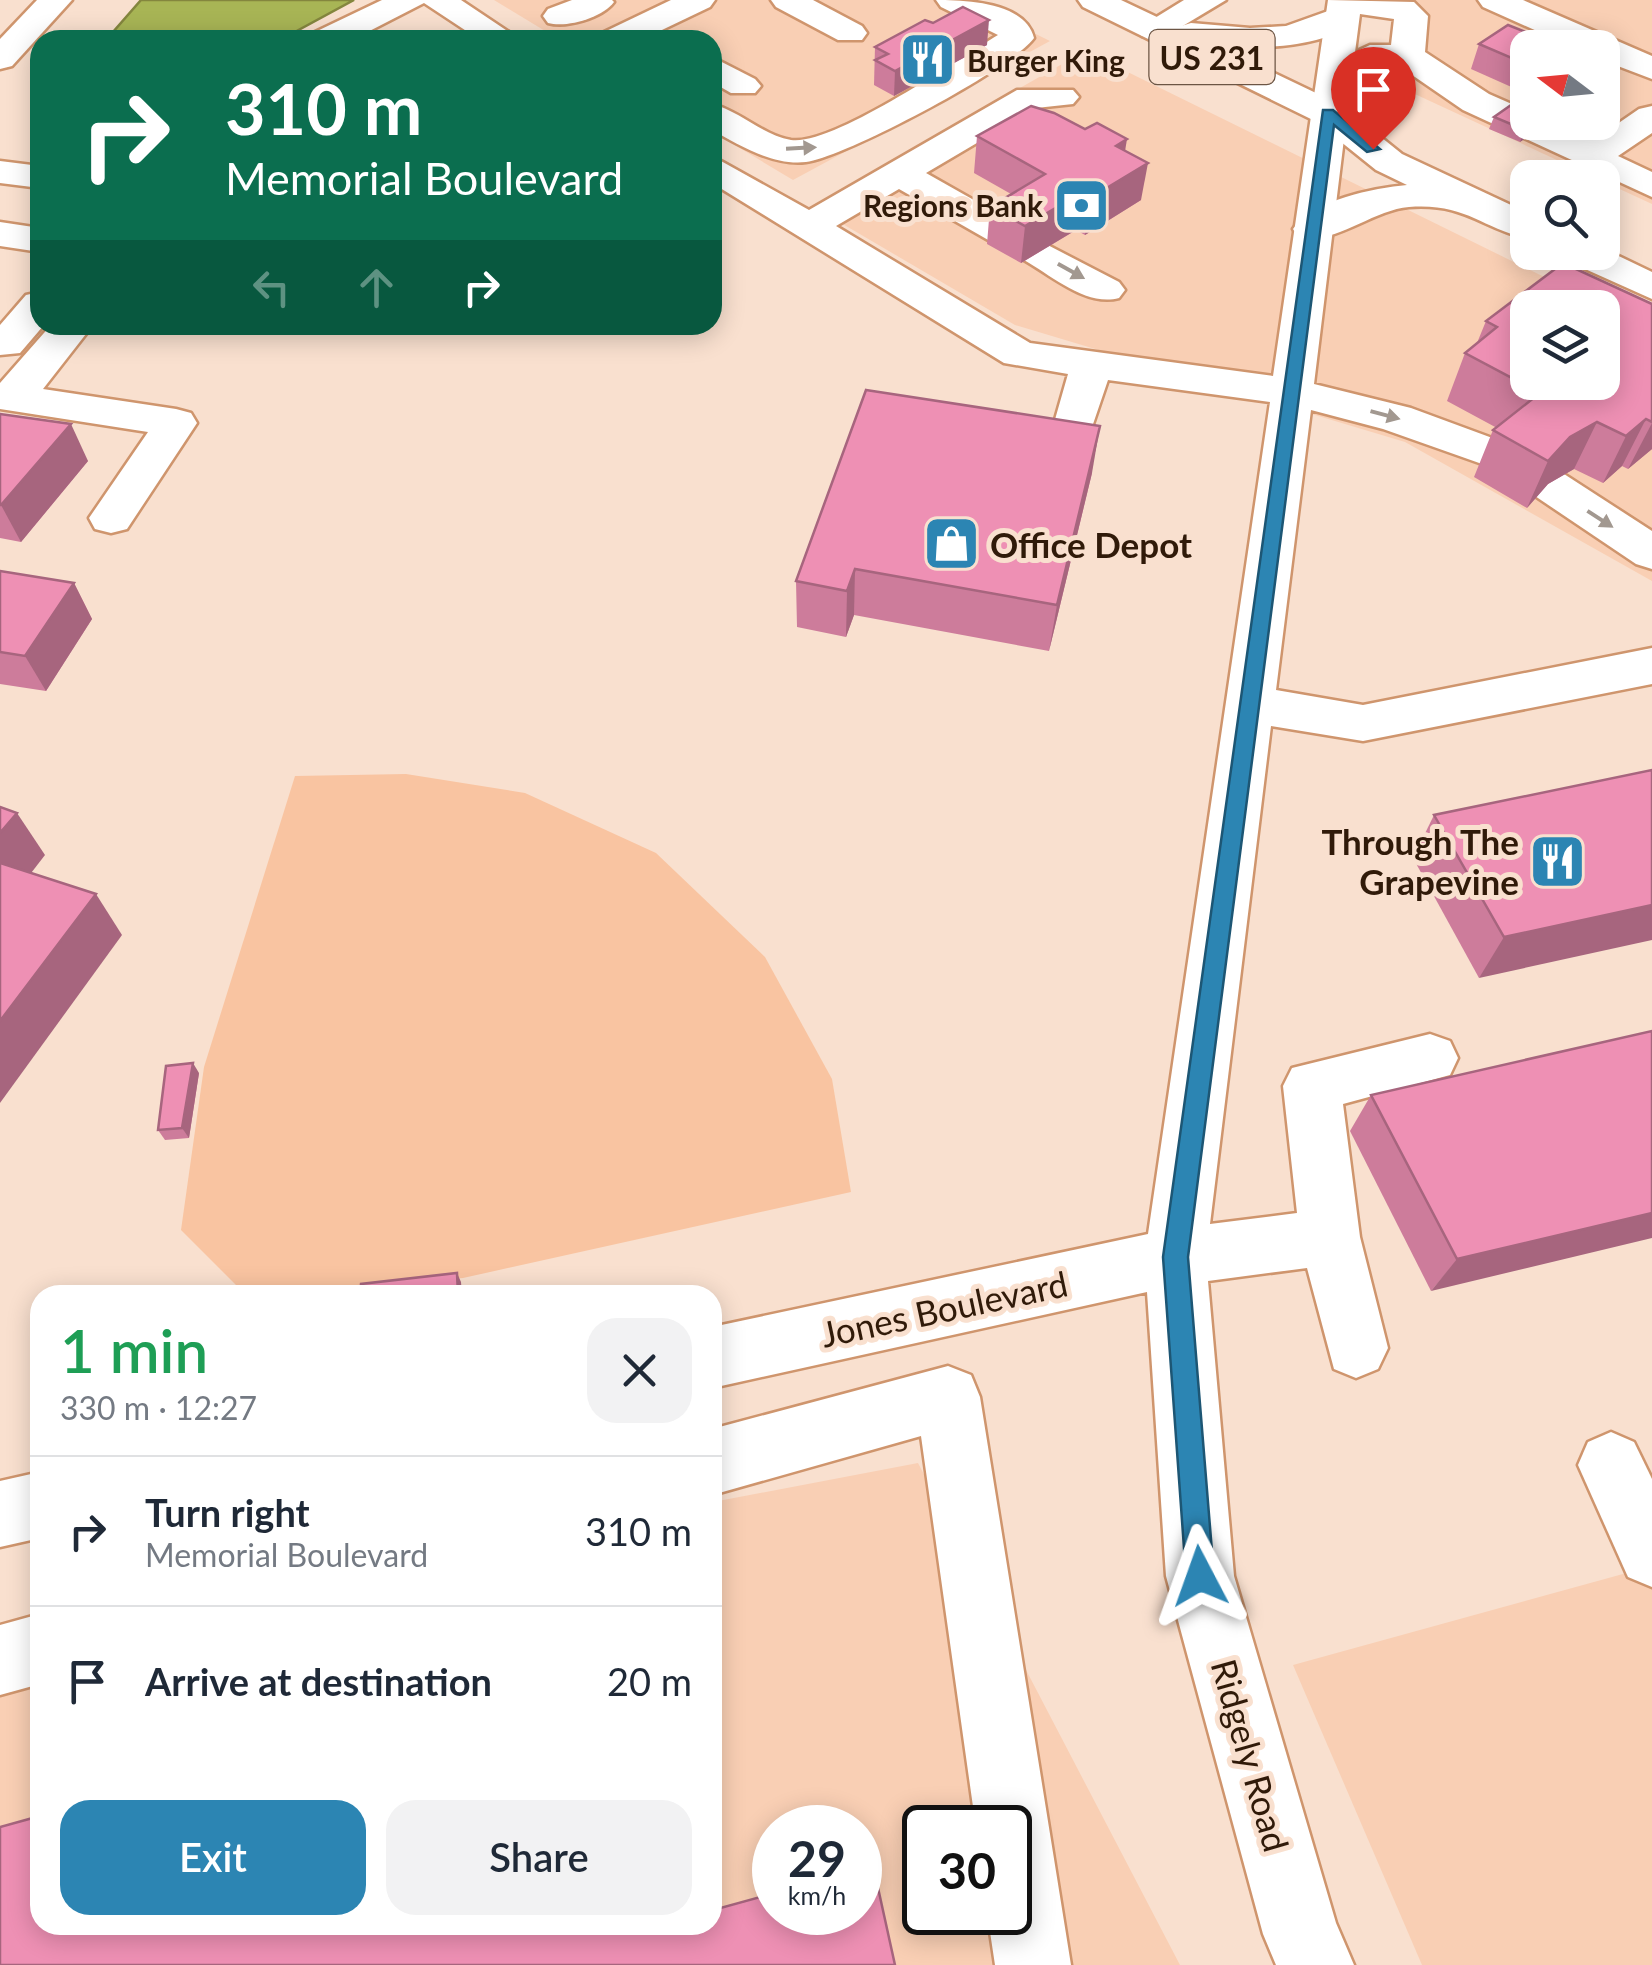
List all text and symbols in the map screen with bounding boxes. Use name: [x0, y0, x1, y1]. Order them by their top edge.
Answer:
restaurant icon: Burger King: [898, 30, 958, 90]
road number: US 231: [1150, 30, 1274, 84]
north arrow: [1510, 30, 1620, 140]
map controls: [1510, 30, 1620, 400]
place label: Burger King: [967, 42, 1125, 78]
pin: [1331, 47, 1416, 150]
icon: arrive: [1346, 62, 1401, 117]
text: 310 m: [225, 66, 422, 150]
icon: right: [60, 70, 190, 200]
one-way arrow: [786, 140, 817, 156]
text: Memorial Boulevard: [225, 151, 623, 205]
button: search: [1510, 160, 1620, 270]
bank icon: Regions Bank: [1052, 175, 1112, 235]
place label: Regions Bank: [863, 187, 1044, 223]
icon: left: [244, 260, 299, 315]
icon: ahead: [349, 260, 404, 315]
icon: right: [454, 260, 509, 315]
one-way arrow: [1057, 263, 1086, 280]
button: layers: [1510, 290, 1620, 400]
one-way arrow: [1370, 408, 1401, 424]
one-way arrow: [1587, 509, 1614, 527]
shop icon: Office Depot: [921, 514, 981, 574]
place label: Office Depot: [990, 523, 1192, 565]
place label: Through The Grapevine: [1321, 820, 1519, 902]
restaurant icon: Through The Grapevine: [1528, 831, 1588, 891]
street label: Jones Boulevard: [817, 1261, 1071, 1355]
text: 1 min: [60, 1314, 208, 1386]
button: close: [587, 1318, 692, 1423]
text: 330 m · 12:27: [60, 1388, 257, 1427]
text: Turn right: [145, 1489, 310, 1535]
icon: right: [60, 1504, 115, 1559]
text: 310 m: [585, 1508, 692, 1554]
position arrow: [1148, 1524, 1252, 1628]
text: Memorial Boulevard: [145, 1535, 428, 1574]
icon: arrive: [60, 1654, 115, 1709]
street label: Ridgely Road: [1204, 1654, 1298, 1856]
text: Arrive at destination: [145, 1658, 492, 1704]
text: 20 m: [607, 1658, 692, 1704]
button: Exit: [60, 1800, 366, 1915]
button: Share: [386, 1800, 692, 1915]
speed limit sign: 30: [902, 1805, 1032, 1935]
text: 29: [788, 1828, 846, 1888]
text: km/h: [788, 1880, 846, 1910]

